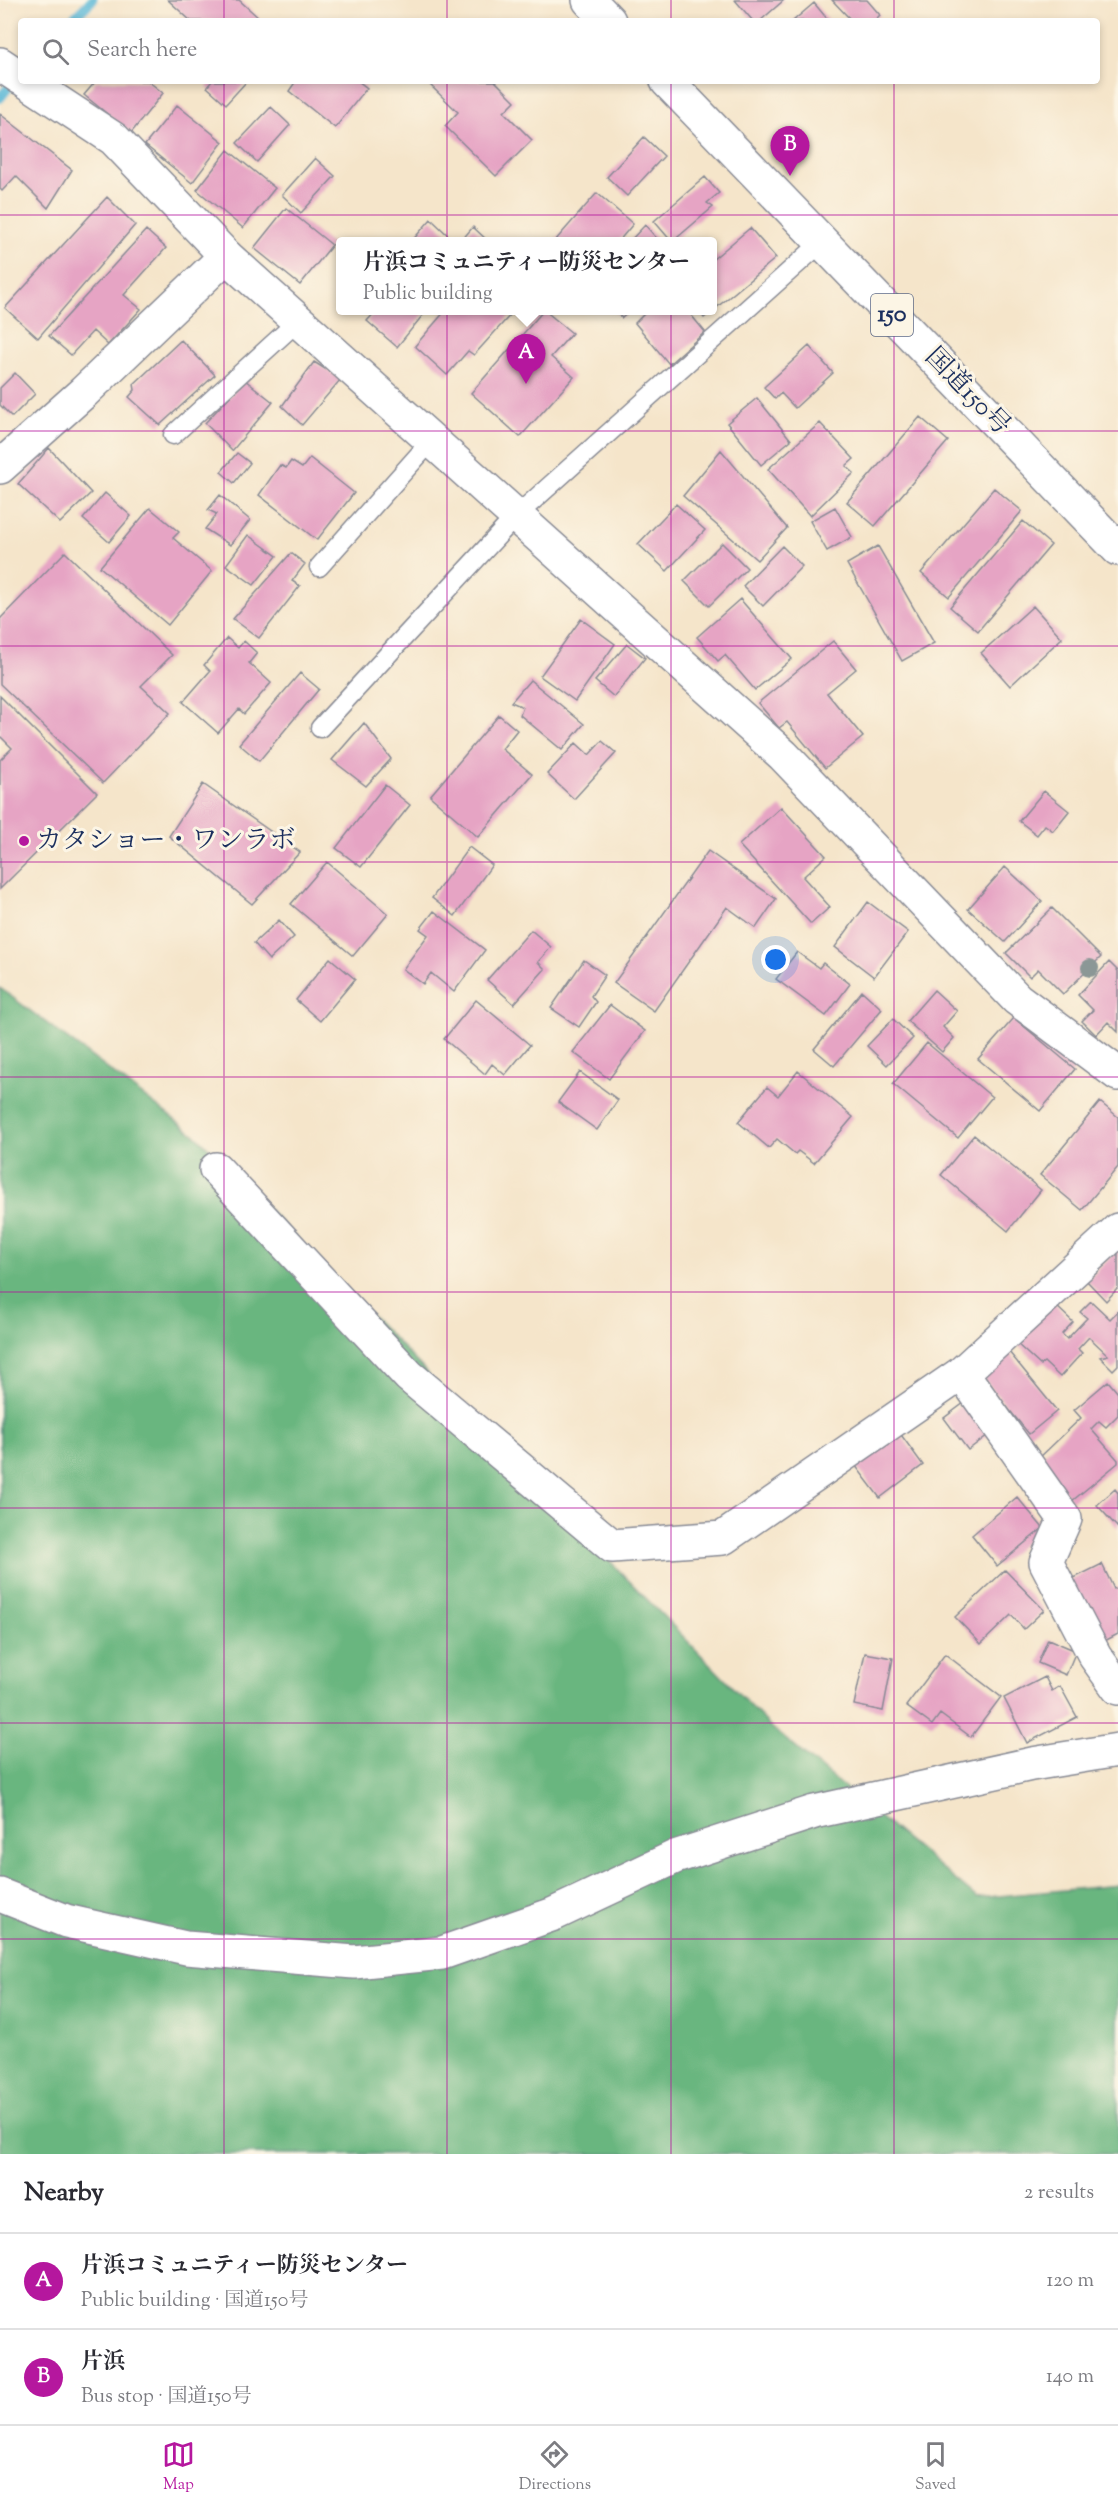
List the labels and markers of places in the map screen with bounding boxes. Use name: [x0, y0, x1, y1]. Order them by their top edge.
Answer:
pin: B: [770, 126, 810, 176]
pin: A: [506, 334, 546, 384]
place label: カタショー・ワンラボ: [36, 823, 295, 860]
marker: カタショー・ワンラボ: [17, 834, 31, 848]

